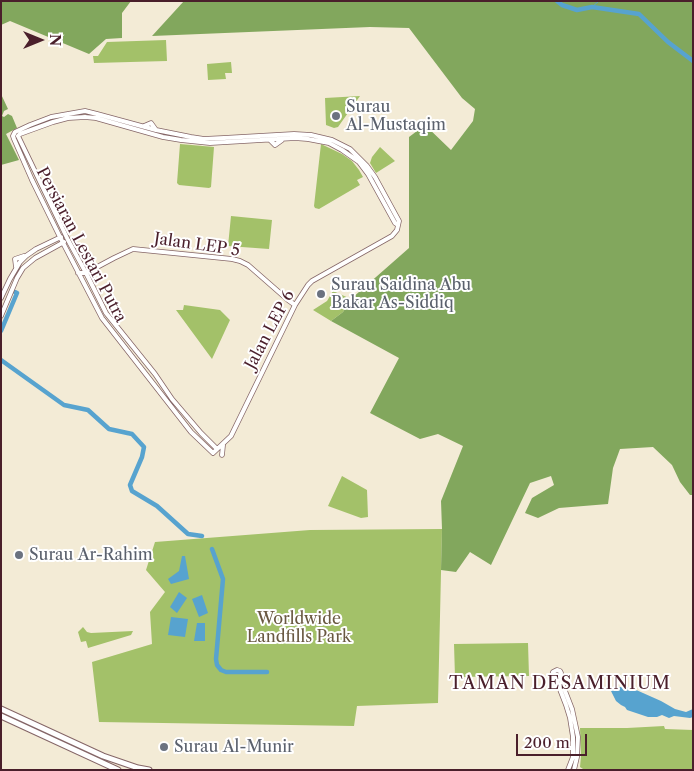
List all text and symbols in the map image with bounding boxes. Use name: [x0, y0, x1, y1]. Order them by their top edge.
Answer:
north arrow: [15, 15, 65, 65]
text: N: [46, 34, 64, 46]
place label: Surau Al-Mustaqim: [346, 97, 446, 135]
marker: Surau Al-Mustaqim: [330, 110, 342, 122]
street label: Persiaran Lestari Putra: [32, 164, 130, 326]
street label: Jalan LEP 5: [153, 229, 241, 261]
place label: Surau Saidina Abu Bakar As-Siddiq: [331, 275, 471, 313]
street label: Jalan LEP 6: [241, 287, 299, 373]
marker: Surau Saidina Abu Bakar As-Siddiq: [315, 288, 327, 300]
place label: Surau Ar-Rahim: [29, 545, 153, 565]
marker: Surau Ar-Rahim: [13, 549, 25, 561]
park label: Worldwide Landfills Park: [247, 609, 351, 647]
district label: TAMAN DESAMINIUM: [447, 673, 673, 695]
scale bar: [519, 724, 590, 756]
text: 200 m: [524, 733, 570, 752]
place label: Surau Al-Munir: [174, 737, 294, 757]
marker: Surau Al-Munir: [158, 741, 170, 753]

